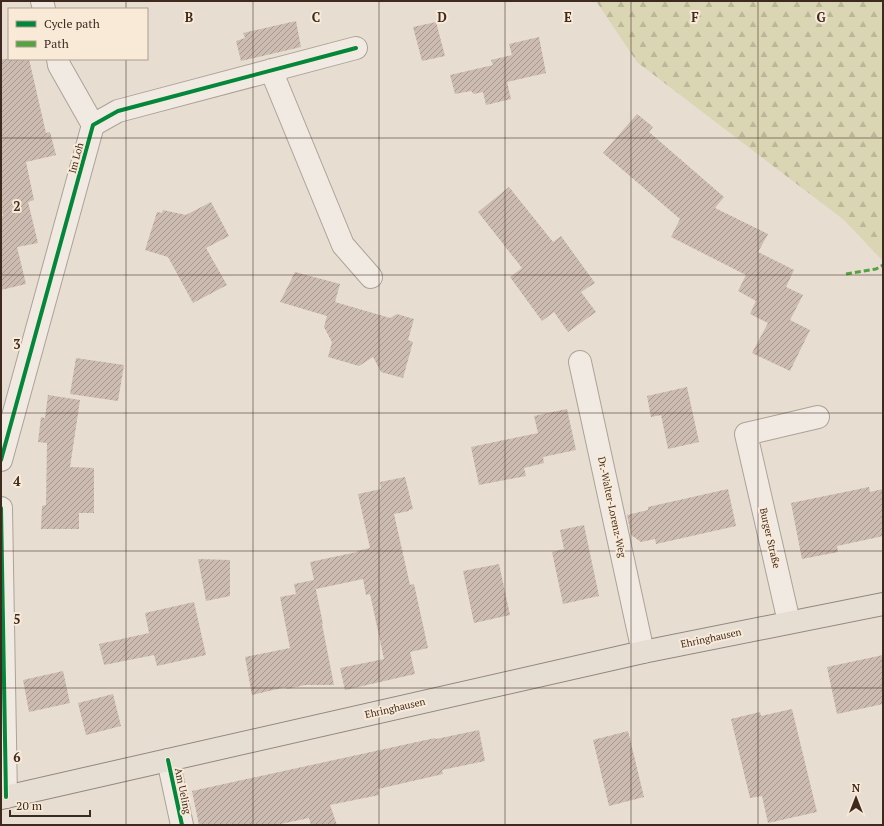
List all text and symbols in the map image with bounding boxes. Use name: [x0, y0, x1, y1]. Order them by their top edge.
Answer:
legend: [8, 8, 148, 60]
text: B: [185, 8, 193, 26]
text: C: [312, 8, 320, 26]
text: D: [437, 8, 447, 26]
text: E: [564, 8, 572, 26]
text: F: [691, 8, 699, 26]
text: G: [816, 8, 826, 26]
text: Cycle path: [44, 16, 100, 31]
text: Path: [44, 36, 69, 51]
street label: Im Loh: [66, 141, 86, 175]
text: 2: [13, 197, 21, 215]
text: 3: [13, 335, 21, 353]
street label: Dr.-Walter-Lorenz-Weg: [595, 455, 629, 559]
text: 4: [13, 472, 21, 490]
street label: Burger Straße: [757, 506, 783, 570]
text: 5: [13, 610, 21, 628]
street label: Ehringhausen: [679, 625, 743, 651]
street label: Ehringhausen: [363, 695, 427, 721]
text: 6: [13, 748, 21, 766]
street label: Am Ueling: [172, 767, 194, 816]
north arrow: [836, 778, 876, 818]
text: N: [852, 781, 861, 795]
scale bar: [10, 792, 90, 818]
text: 20 m: [16, 798, 43, 813]

